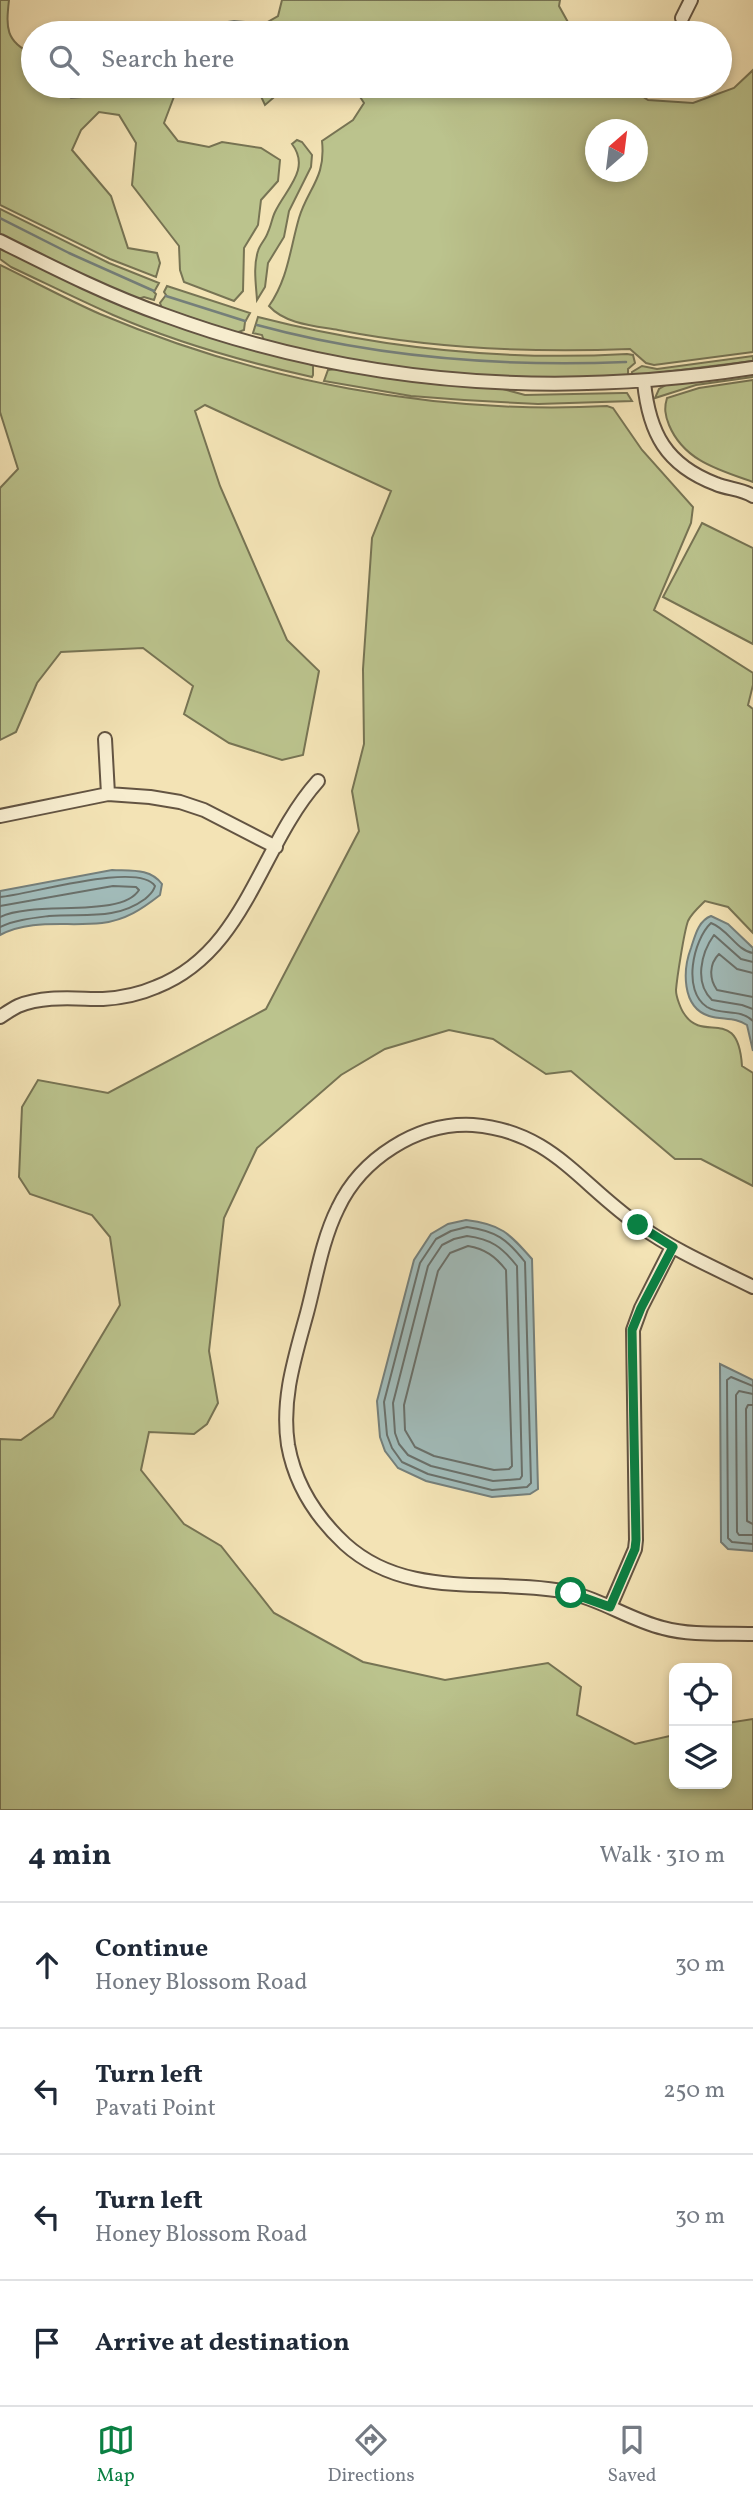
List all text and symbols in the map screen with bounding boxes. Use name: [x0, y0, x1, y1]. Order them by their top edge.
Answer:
search box: [21, 21, 732, 98]
icon: search: [45, 41, 83, 79]
text: Search here: [101, 42, 234, 78]
north arrow: [585, 119, 648, 182]
route end: [622, 1209, 653, 1240]
route start: [555, 1577, 586, 1608]
map controls: [669, 1663, 732, 1789]
button: locate: [669, 1663, 732, 1726]
button: layers: [669, 1726, 732, 1789]
text: 4 min: [28, 1835, 112, 1877]
text: Walk · 310 m: [599, 1840, 725, 1872]
text: Continue: [95, 1931, 208, 1967]
icon: ahead: [28, 1946, 66, 1984]
text: 30 m: [675, 1949, 725, 1981]
text: Honey Blossom Road: [95, 1967, 308, 1999]
text: Turn left: [95, 2057, 203, 2093]
icon: left: [28, 2072, 66, 2110]
text: 250 m: [663, 2075, 725, 2107]
text: Pavati Point: [95, 2093, 216, 2125]
text: Turn left: [95, 2183, 203, 2219]
icon: left: [28, 2198, 66, 2236]
text: 30 m: [675, 2201, 725, 2233]
text: Honey Blossom Road: [95, 2219, 308, 2251]
icon: arrive: [28, 2324, 66, 2362]
text: Arrive at destination: [95, 2325, 350, 2361]
tab: Map: [96, 2421, 135, 2489]
tab: Directions: [328, 2421, 415, 2489]
tab: Saved: [608, 2421, 656, 2489]

